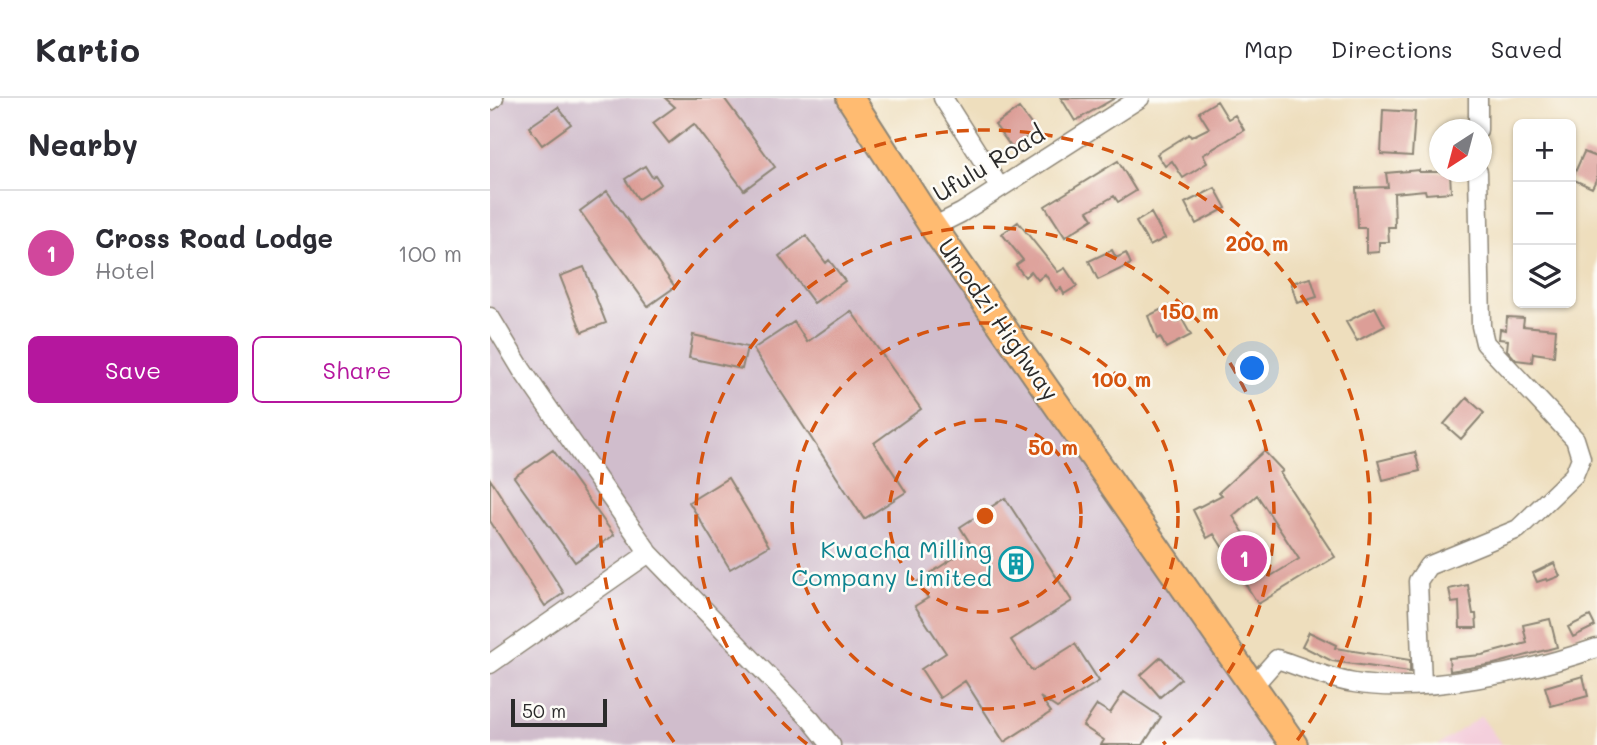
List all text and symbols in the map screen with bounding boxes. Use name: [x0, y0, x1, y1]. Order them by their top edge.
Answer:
text: Kartio: [35, 27, 140, 70]
text: Map: [1244, 33, 1293, 64]
text: Directions: [1331, 33, 1453, 64]
text: Saved: [1491, 33, 1562, 64]
street label: Ufulu Road: [927, 117, 1050, 208]
north arrow: [1429, 119, 1492, 182]
map controls: [1513, 119, 1576, 308]
button: +: [1513, 119, 1576, 182]
text: Nearby: [28, 124, 138, 164]
button: −: [1513, 182, 1576, 245]
text: Cross Road Lodge: [95, 221, 333, 255]
text: 200 m: [1226, 229, 1288, 256]
street label: Umodzi Highway: [932, 232, 1067, 406]
text: 1: [46, 238, 56, 268]
text: 100 m: [398, 238, 462, 268]
button: layers: [1513, 245, 1576, 308]
text: Hotel: [95, 255, 155, 285]
text: 150 m: [1159, 297, 1219, 324]
button: Save: [28, 336, 238, 403]
button: Share: [252, 336, 462, 403]
your location: [1235, 351, 1269, 385]
text: 100 m: [1091, 365, 1151, 392]
text: 50 m: [1028, 433, 1078, 460]
centre of rings: [973, 504, 997, 528]
pin: 1: [1221, 532, 1267, 584]
place label: Kwacha Milling Company Limited: [791, 533, 992, 592]
building icon: Kwacha Milling Company Limited: [997, 545, 1035, 583]
scale bar: [511, 696, 607, 728]
text: 50 m: [522, 698, 566, 723]

